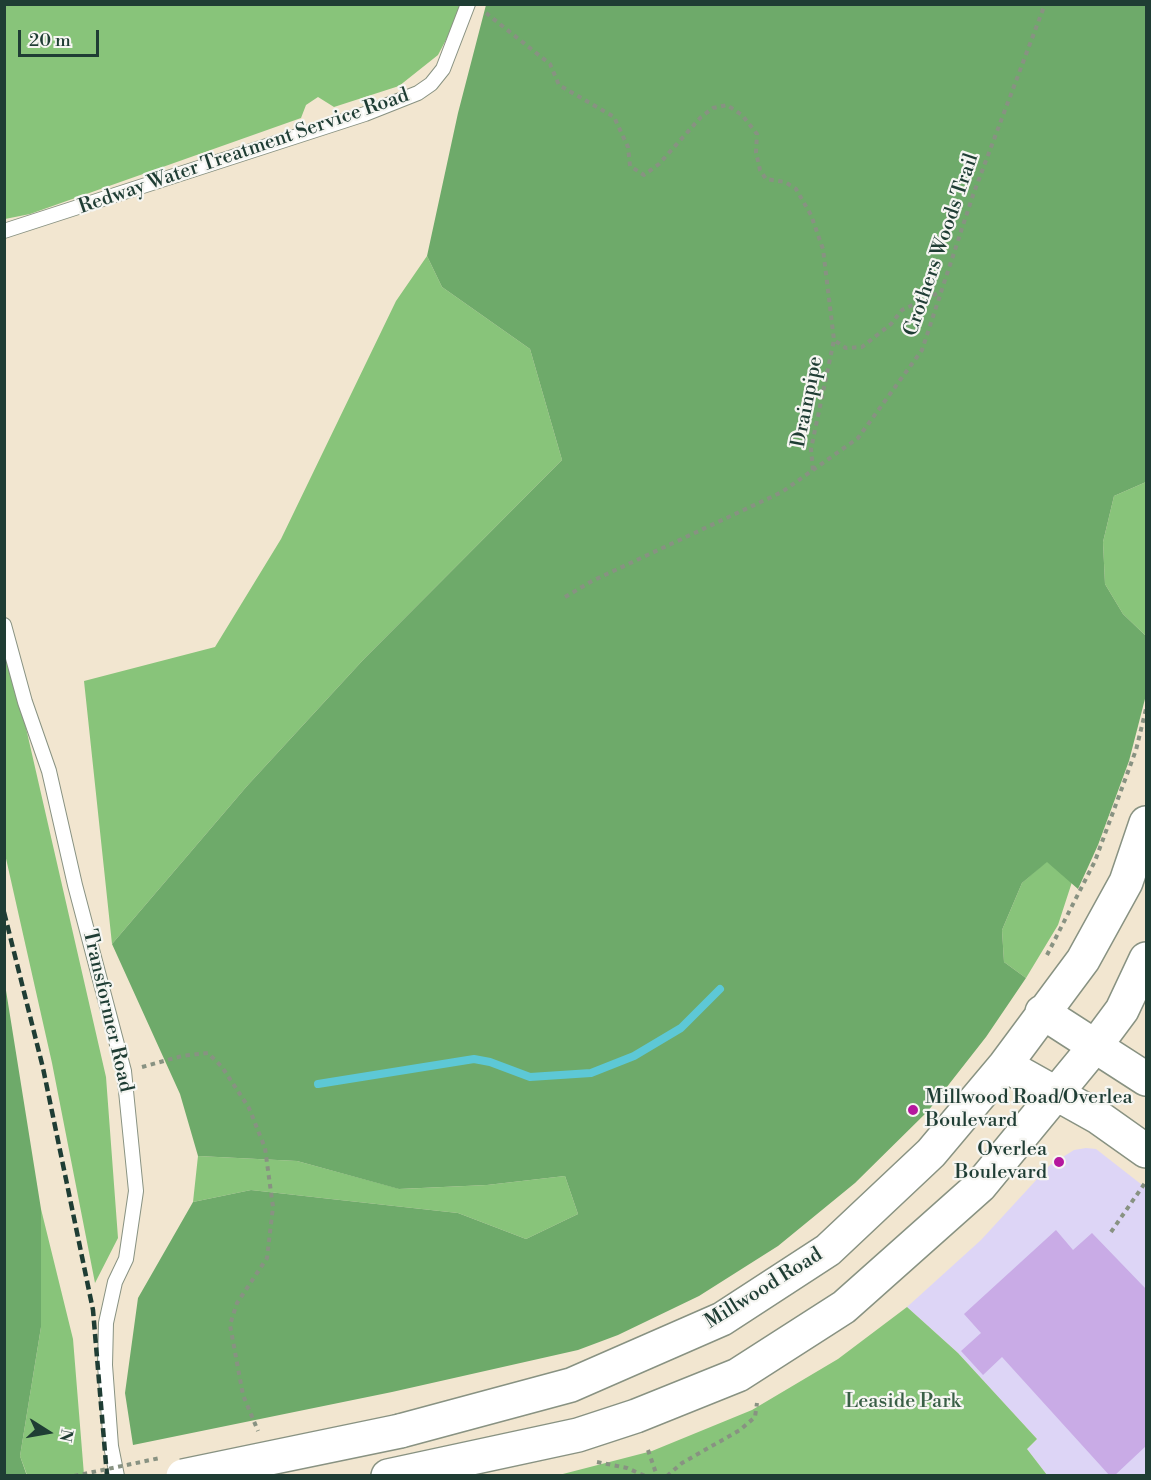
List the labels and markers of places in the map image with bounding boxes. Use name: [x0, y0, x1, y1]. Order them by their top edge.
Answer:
place label: Millwood Road/Overlea Boulevard: [925, 1086, 1133, 1133]
marker: Millwood Road/Overlea Boulevard: [906, 1103, 920, 1117]
place label: Overlea Boulevard: [955, 1138, 1047, 1185]
marker: Overlea Boulevard: [1052, 1155, 1066, 1169]

